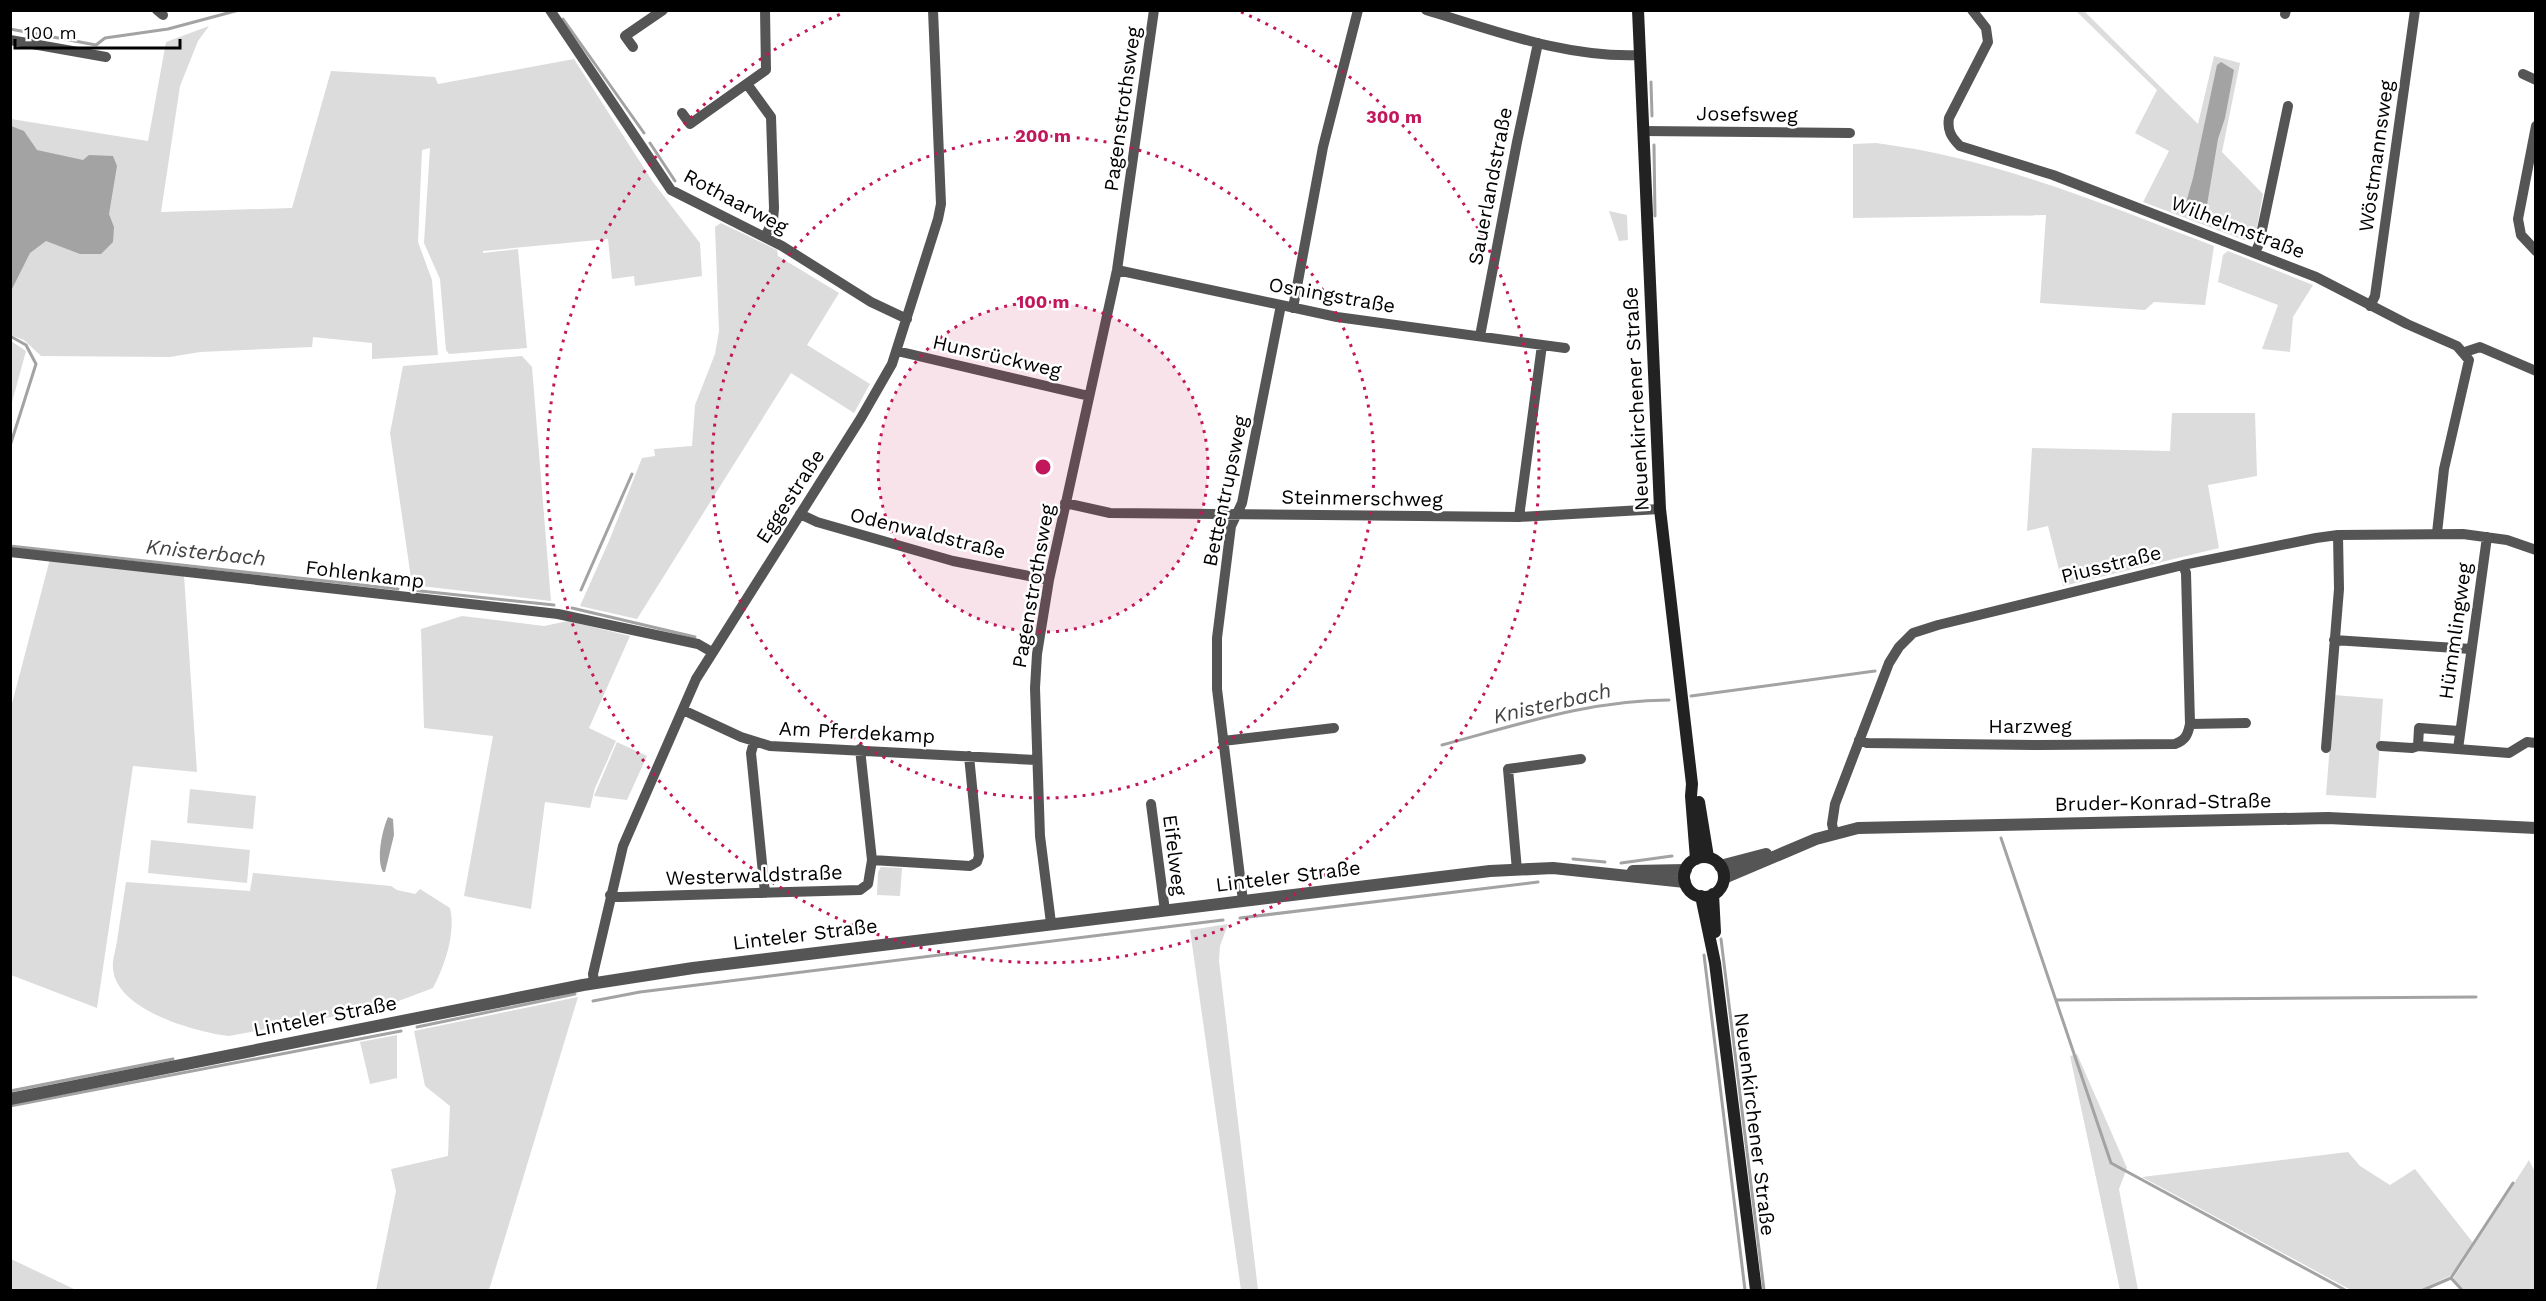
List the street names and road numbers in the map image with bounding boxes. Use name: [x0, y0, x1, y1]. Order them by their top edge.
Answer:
street label: Pagenstrothsweg: [1099, 25, 1145, 193]
street label: Wöstmannsweg: [2353, 78, 2399, 233]
street label: Josefsweg: [1696, 101, 1798, 127]
street label: Sauerlandstraße: [1463, 105, 1517, 267]
street label: Rothaarweg: [680, 163, 793, 239]
street label: Wilhelmstraße: [2168, 190, 2308, 264]
street label: Osningstraße: [1267, 272, 1397, 318]
street label: Neuenkirchener Straße: [1618, 286, 1654, 512]
street label: Hunsrückweg: [930, 330, 1064, 383]
street label: Bettentrupsweg: [1197, 413, 1253, 569]
street label: Eggestraße: [751, 444, 829, 548]
street label: Steinmerschweg: [1281, 485, 1443, 511]
street label: Odenwaldstraße: [848, 502, 1008, 564]
street label: Pagenstrothsweg: [1007, 502, 1059, 670]
street label: Piusstraße: [2058, 540, 2164, 588]
street label: Fohlenkamp: [304, 555, 426, 593]
street label: Hümmlingweg: [2434, 561, 2477, 701]
street label: Harzweg: [1988, 714, 2072, 738]
street label: Am Pferdekamp: [778, 716, 936, 748]
street label: Bruder-Konrad-Straße: [2054, 788, 2272, 816]
street label: Eifelweg: [1158, 813, 1192, 897]
street label: Linteler Straße: [1214, 855, 1362, 897]
street label: Westerwaldstraße: [665, 860, 843, 890]
street label: Linteler Straße: [731, 913, 879, 955]
street label: Linteler Straße: [251, 990, 399, 1042]
street label: Neuenkirchener Straße: [1729, 1011, 1781, 1237]

